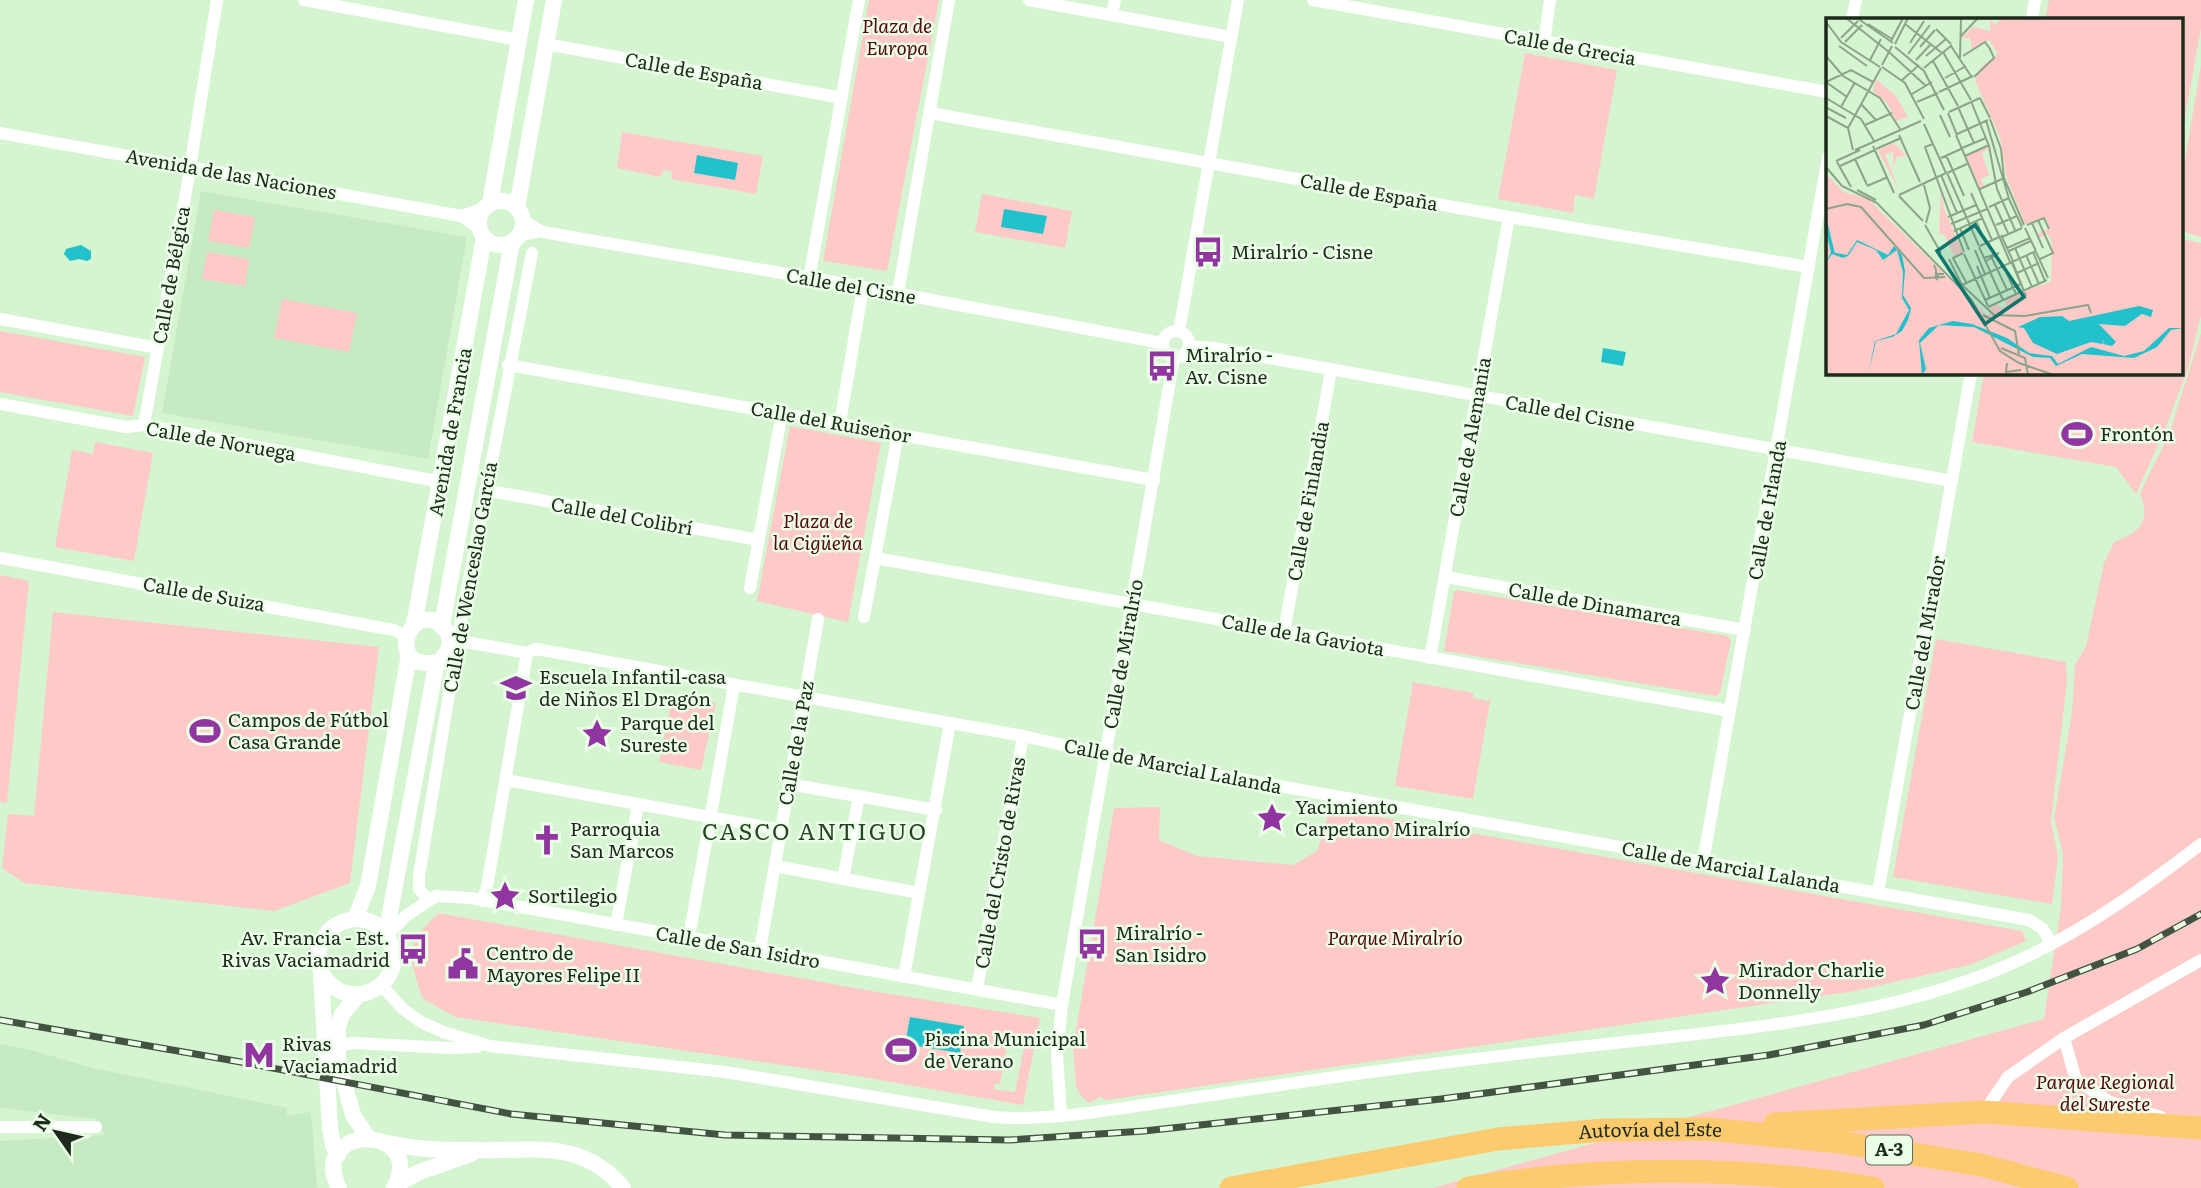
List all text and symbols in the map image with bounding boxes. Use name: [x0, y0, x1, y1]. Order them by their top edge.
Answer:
park label: Plaza de Europa: [862, 11, 932, 61]
inset map: [1826, 18, 2184, 374]
street label: Calle de Grecia: [1502, 21, 1639, 72]
street label: Calle de España: [623, 44, 766, 96]
street label: Avenida de las Naciones: [124, 141, 339, 205]
street label: Calle de España: [1298, 165, 1441, 217]
street label: Calle de Bélgica: [144, 203, 196, 346]
bus stop icon: Miralrío - Cisne: [1191, 235, 1225, 269]
place label: Miralrío - Cisne: [1231, 237, 1373, 265]
street label: Calle del Cisne: [784, 260, 918, 310]
place label: Miralrío - Av. Cisne: [1185, 340, 1273, 390]
street label: Avenida de Francia: [420, 344, 478, 519]
bus stop icon: Miralrío - Av. Cisne: [1145, 349, 1179, 383]
street label: Calle de Alemania: [1441, 354, 1497, 519]
street label: Calle del Cisne: [1503, 387, 1637, 437]
street label: Calle del Ruiseñor: [749, 393, 914, 449]
street label: Calle de Noruega: [144, 413, 299, 467]
sports icon: Frontón: [2060, 417, 2094, 451]
street label: Calle de Finlandia: [1279, 418, 1335, 583]
place label: Frontón: [2100, 419, 2174, 447]
street label: Calle de Irlanda: [1740, 437, 1792, 582]
street label: Calle de Wenceslao García: [435, 458, 503, 694]
street label: Calle del Colibrí: [549, 489, 695, 541]
park label: Plaza de la Cigüeña: [773, 506, 863, 556]
street label: Calle del Mirador: [1897, 553, 1951, 712]
street label: Calle de Suiza: [141, 568, 268, 618]
street label: Calle de Dinamarca: [1507, 574, 1685, 632]
street label: Calle de Miralrío: [1095, 577, 1149, 731]
street label: Calle de la Gaviota: [1220, 606, 1388, 662]
place label: Escuela Infantil-casa de Niños El Dragón: [539, 662, 727, 712]
school or university icon: Escuela Infantil-casa de Niños El Dragón: [499, 671, 533, 705]
street label: Calle de la Paz: [770, 678, 820, 807]
place label: Campos de Fútbol Casa Grande: [228, 705, 389, 755]
place label: Parque del Sureste: [620, 708, 715, 758]
sports icon: Campos de Fútbol Casa Grande: [188, 714, 222, 748]
place icon: Parque del Sureste: [580, 717, 614, 751]
street label: Calle de Marcial Lalanda: [1062, 730, 1285, 800]
street label: Calle del Cristo de Rivas: [967, 754, 1031, 971]
place label: Yacimiento Carpetano Miralrío: [1295, 792, 1471, 842]
place icon: Yacimiento Carpetano Miralrío: [1255, 801, 1289, 835]
district label: CASCO ANTIGUO: [702, 813, 928, 847]
place label: Parroquia San Marcos: [570, 814, 674, 864]
church icon: Parroquia San Marcos: [530, 823, 564, 857]
street label: Calle de Marcial Lalanda: [1620, 833, 1843, 899]
place icon: Sortilegio: [488, 879, 522, 913]
place label: Sortilegio: [528, 881, 617, 909]
street label: Calle de San Isidro: [654, 918, 823, 974]
place label: Miralrío - San Isidro: [1115, 918, 1207, 968]
place label: Av. Francia - Est. Rivas Vaciamadrid: [221, 923, 390, 973]
park label: Parque Miralrío: [1327, 923, 1463, 951]
bus stop icon: Miralrío - San Isidro: [1075, 927, 1109, 961]
bus stop icon: Av. Francia - Est. Rivas Vaciamadrid: [396, 932, 430, 966]
place label: Centro de Mayores Felipe II: [486, 938, 640, 988]
public building icon: Centro de Mayores Felipe II: [446, 947, 480, 981]
place label: Mirador Charlie Donnelly: [1738, 955, 1884, 1005]
place icon: Mirador Charlie Donnelly: [1698, 964, 1732, 998]
place label: Piscina Municipal de Verano: [924, 1024, 1086, 1074]
place label: Rivas Vaciamadrid: [282, 1029, 398, 1079]
sports icon: Piscina Municipal de Verano: [884, 1033, 918, 1067]
metro station icon: Rivas Vaciamadrid: [242, 1038, 276, 1072]
park label: Parque Regional del Sureste: [2036, 1067, 2175, 1117]
north arrow: [21, 1097, 91, 1167]
text: N: [25, 1107, 57, 1136]
street label: Autovía del Este: [1577, 1114, 1724, 1145]
road number: A-3: [1866, 1135, 1912, 1164]

